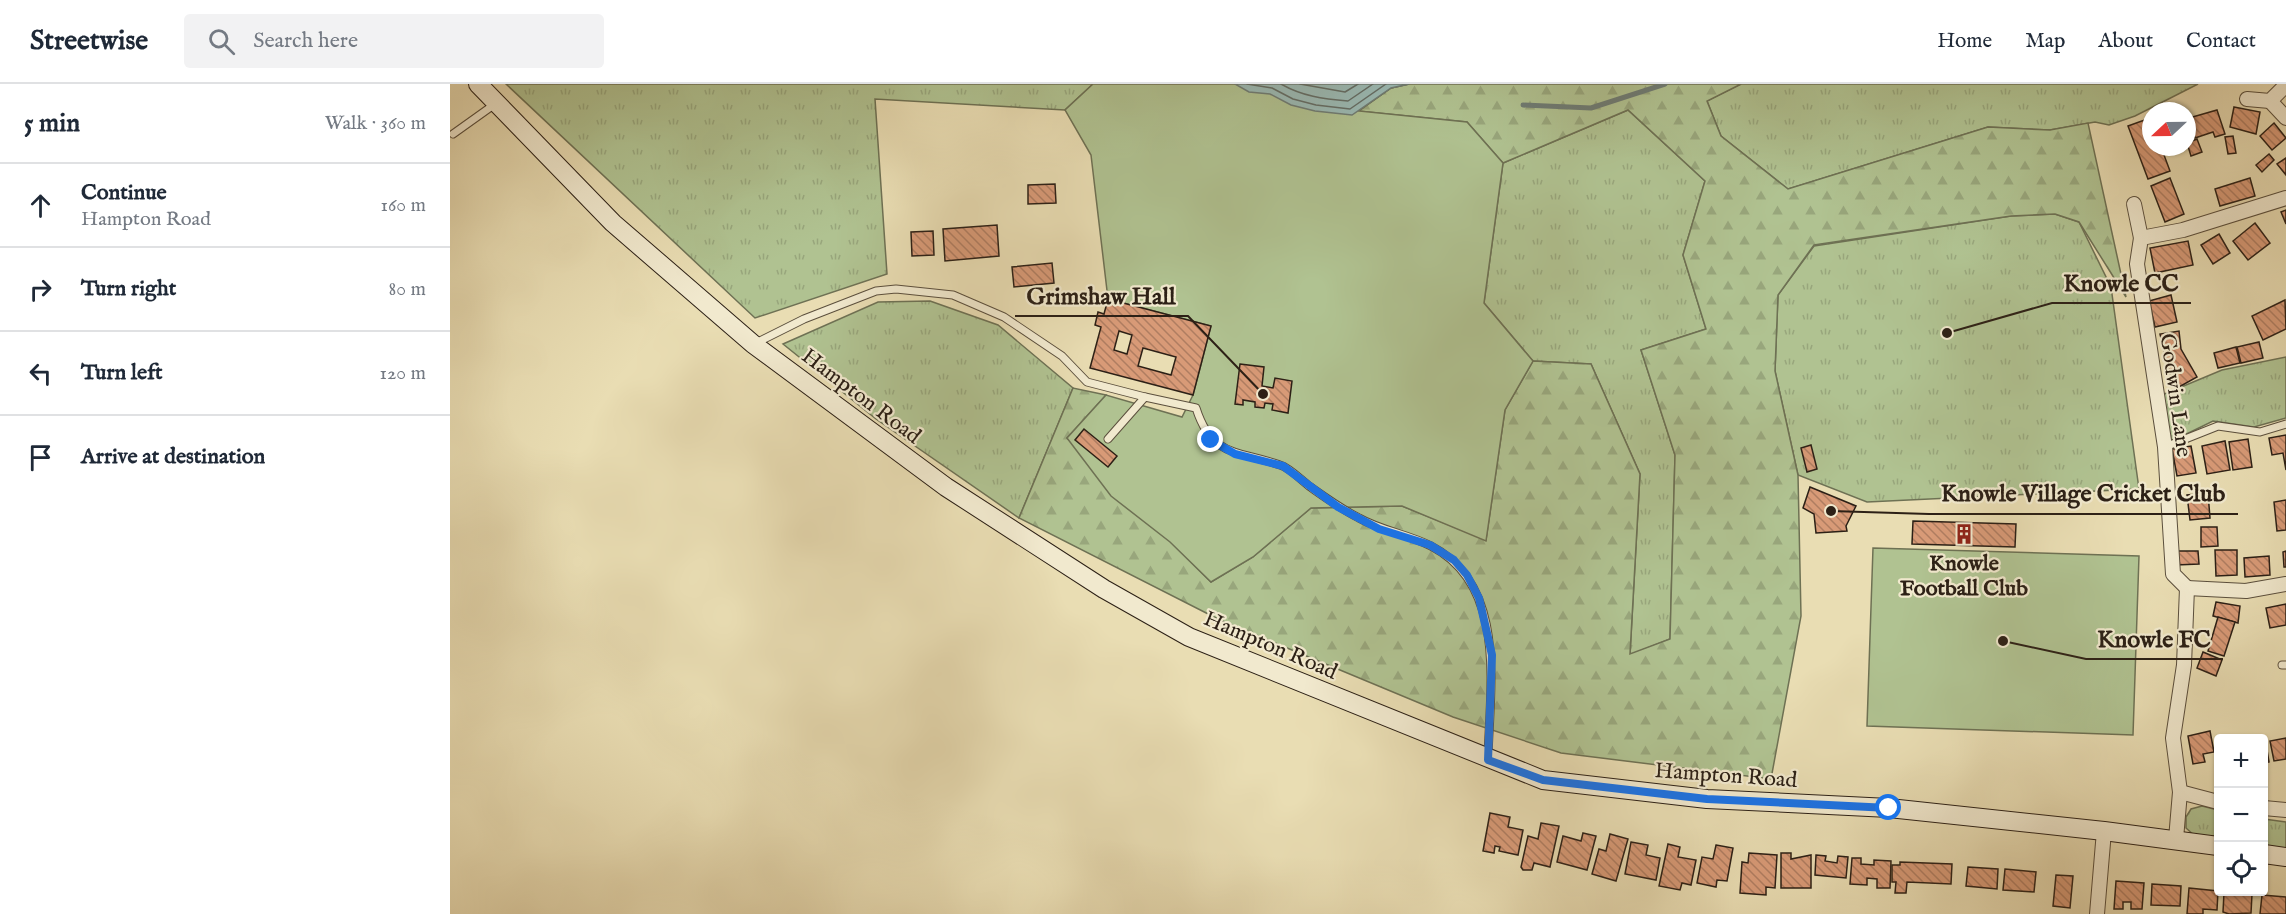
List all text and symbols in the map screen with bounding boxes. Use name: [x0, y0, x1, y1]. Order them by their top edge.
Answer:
search box: [184, 14, 604, 68]
text: Streetwise: [30, 24, 148, 59]
icon: search: [205, 25, 238, 58]
text: Search here: [253, 27, 358, 55]
text: Home: [1937, 28, 1992, 55]
text: Map: [2025, 28, 2065, 55]
text: About: [2098, 28, 2153, 55]
text: Contact: [2186, 28, 2256, 55]
north arrow: [2142, 102, 2196, 156]
text: 5 min: [24, 107, 80, 140]
text: Walk · 360 m: [325, 111, 426, 136]
text: Continue: [81, 179, 167, 207]
icon: ahead: [24, 189, 57, 222]
text: 160 m: [380, 193, 426, 218]
text: Hampton Road: [81, 207, 211, 232]
callout: Knowle CC: [2052, 261, 2191, 303]
text: Knowle CC: [2063, 269, 2179, 300]
icon: right: [24, 273, 57, 306]
callout: Grimshaw Hall: [1015, 274, 1188, 316]
text: Turn right: [81, 275, 176, 303]
text: 80 m: [389, 277, 426, 302]
text: Grimshaw Hall: [1026, 282, 1176, 313]
street label: Godwin Lane: [2152, 332, 2198, 459]
street label: Hampton Road: [795, 342, 926, 451]
icon: left: [24, 357, 57, 390]
text: Turn left: [81, 359, 163, 387]
text: 120 m: [380, 361, 426, 386]
route end: [1197, 426, 1223, 452]
icon: arrive: [24, 441, 57, 474]
text: Arrive at destination: [81, 443, 265, 471]
callout: Knowle Village Cricket Club: [1929, 472, 2238, 514]
text: Knowle Village Cricket Club: [1941, 479, 2225, 510]
building icon: Knowle Football Club: [1952, 522, 1976, 546]
place label: Knowle Football Club: [1900, 550, 2028, 603]
street label: Hampton Road: [1199, 605, 1342, 687]
callout: Knowle FC: [2086, 617, 2223, 659]
text: Knowle FC: [2097, 625, 2211, 656]
map controls: [2214, 734, 2268, 896]
button: +: [2214, 734, 2268, 788]
street label: Hampton Road: [1654, 757, 1798, 795]
button: −: [2214, 788, 2268, 842]
route start: [1875, 794, 1901, 820]
button: locate: [2214, 842, 2268, 896]

